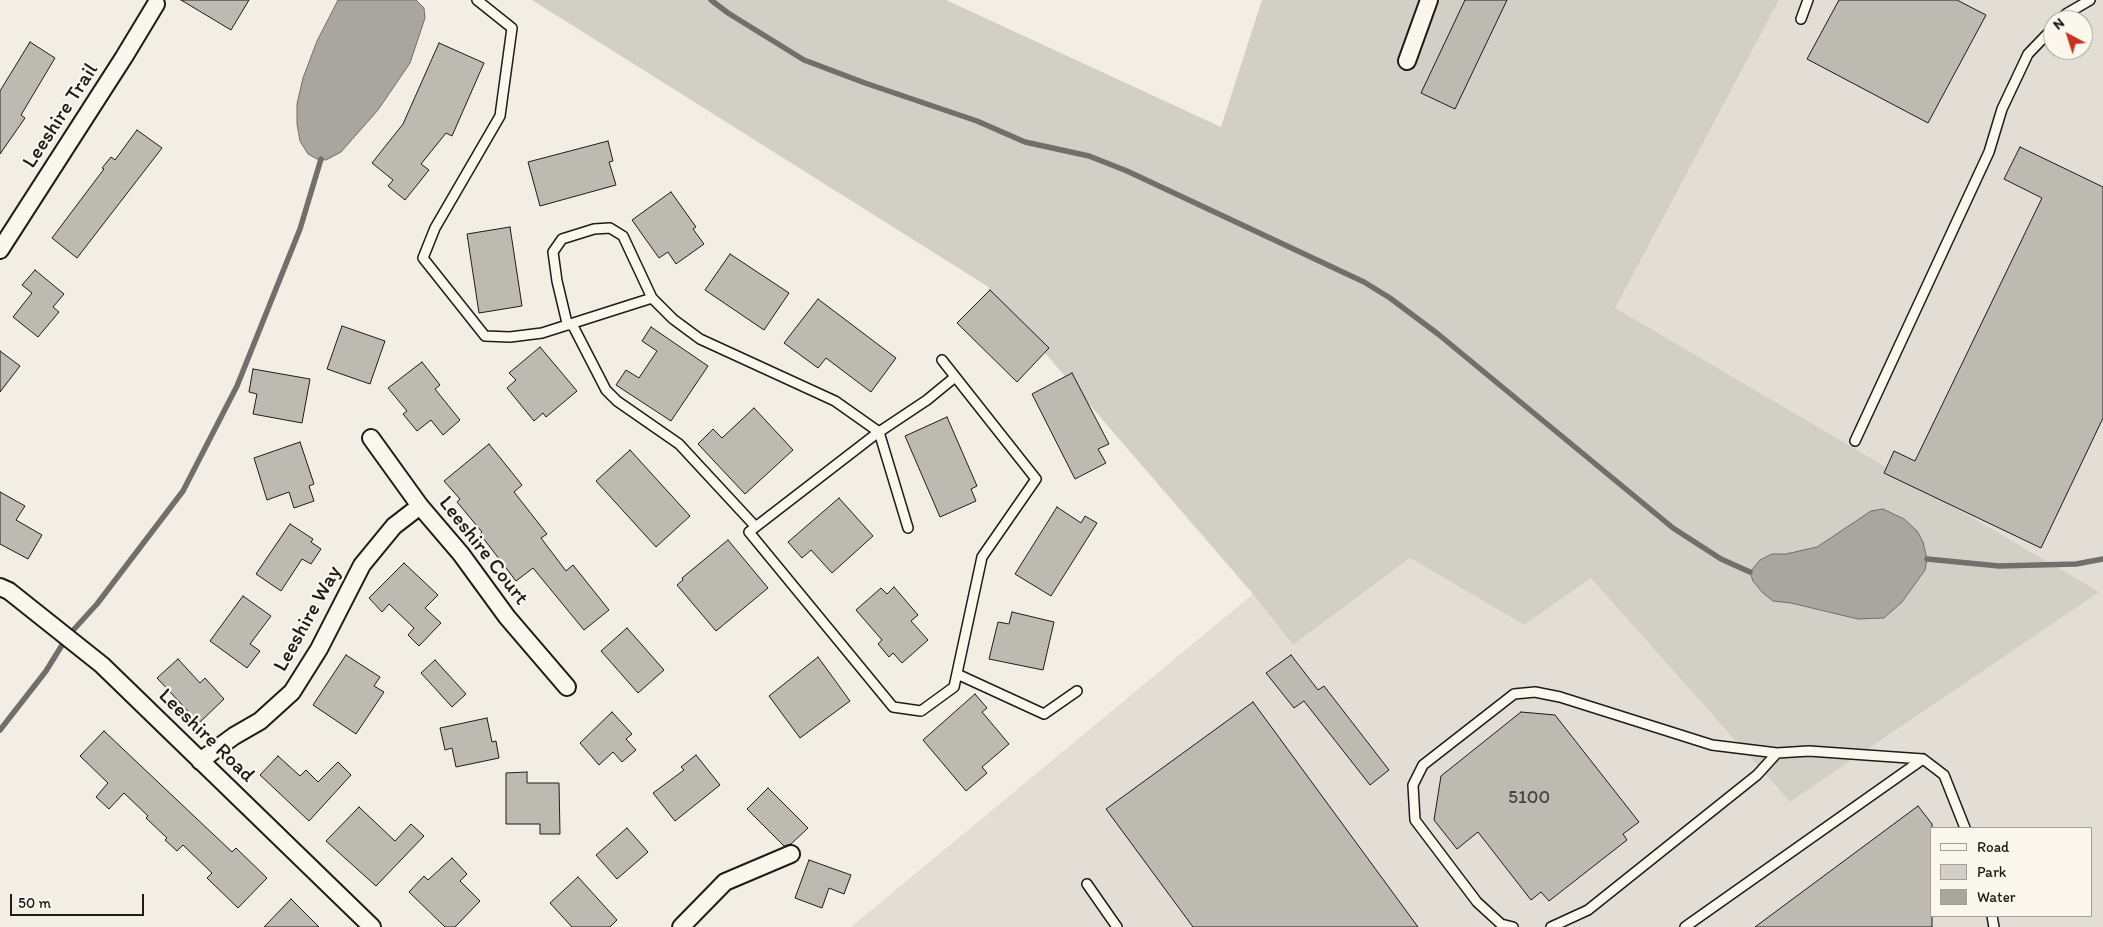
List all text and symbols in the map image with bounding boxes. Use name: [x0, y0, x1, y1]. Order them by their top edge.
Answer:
north arrow: [2043, 10, 2093, 60]
text: N: [2050, 14, 2068, 33]
street label: Leeshire Trail: [18, 59, 104, 173]
street label: Leeshire Court: [433, 492, 533, 610]
street label: Leeshire Way: [269, 562, 347, 676]
street label: Leeshire Road: [153, 684, 259, 788]
house number: 5100: [1508, 787, 1550, 809]
legend: [1930, 827, 2093, 917]
text: Road: [1977, 838, 2009, 856]
text: Park: [1977, 863, 2007, 881]
scale bar: [12, 884, 146, 916]
text: Water: [1977, 888, 2015, 906]
text: 50 m: [18, 894, 51, 912]

